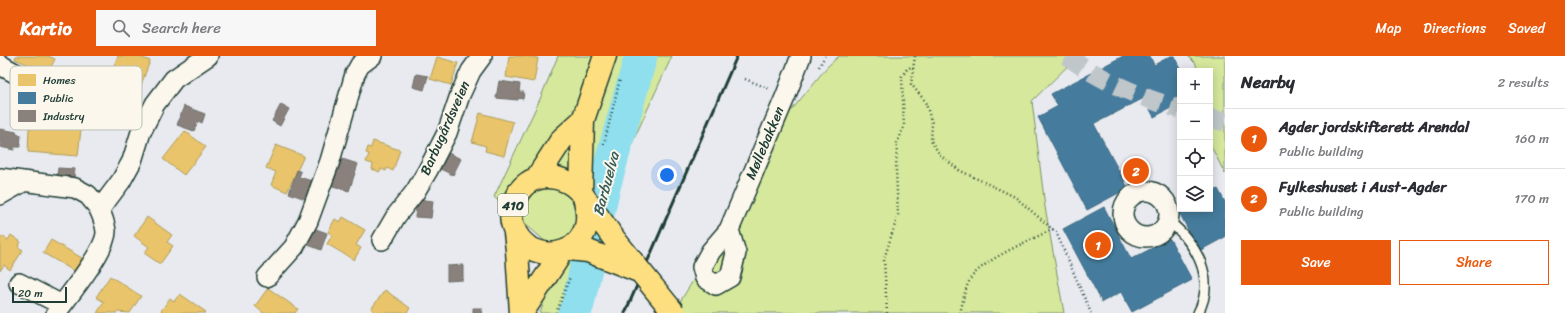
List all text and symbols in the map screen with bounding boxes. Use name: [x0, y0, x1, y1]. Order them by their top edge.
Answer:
search box: [96, 10, 376, 46]
text: Kartio: [20, 12, 72, 45]
text: Search here: [142, 15, 221, 41]
text: Map: [1375, 16, 1401, 41]
text: Directions: [1423, 16, 1486, 41]
text: Saved: [1508, 16, 1545, 41]
icon: search: [110, 17, 132, 39]
legend: [10, 66, 142, 130]
text: Nearby: [1241, 67, 1295, 97]
map controls: [1177, 68, 1213, 212]
button: +: [1177, 68, 1213, 104]
text: Homes: [43, 71, 76, 90]
text: 2 results: [1498, 71, 1549, 94]
street label: Barbugårdsveien: [413, 76, 477, 179]
text: Public: [43, 89, 74, 108]
street label: Møllebakken: [738, 102, 792, 184]
button: −: [1177, 104, 1213, 140]
text: Industry: [42, 107, 85, 126]
text: Agder jordskifterett Arendal: [1279, 114, 1469, 140]
text: 1: [1251, 127, 1257, 150]
text: 160 m: [1514, 127, 1549, 150]
button: locate: [1177, 140, 1213, 176]
text: Public building: [1279, 140, 1364, 163]
water label: Barbuelva: [585, 148, 627, 219]
pin: 2: [1123, 156, 1149, 186]
your location: [657, 165, 677, 185]
text: Fylkeshuset i Aust-Agder: [1279, 174, 1446, 200]
button: layers: [1177, 176, 1213, 212]
text: 2: [1250, 187, 1258, 210]
text: 170 m: [1514, 187, 1549, 210]
road number: 410: [498, 194, 528, 216]
text: Public building: [1279, 200, 1364, 223]
pin: 1: [1085, 230, 1111, 260]
button: Save: [1241, 240, 1391, 285]
button: Share: [1399, 240, 1549, 285]
text: 20 m: [18, 284, 43, 303]
scale bar: [12, 285, 67, 304]

